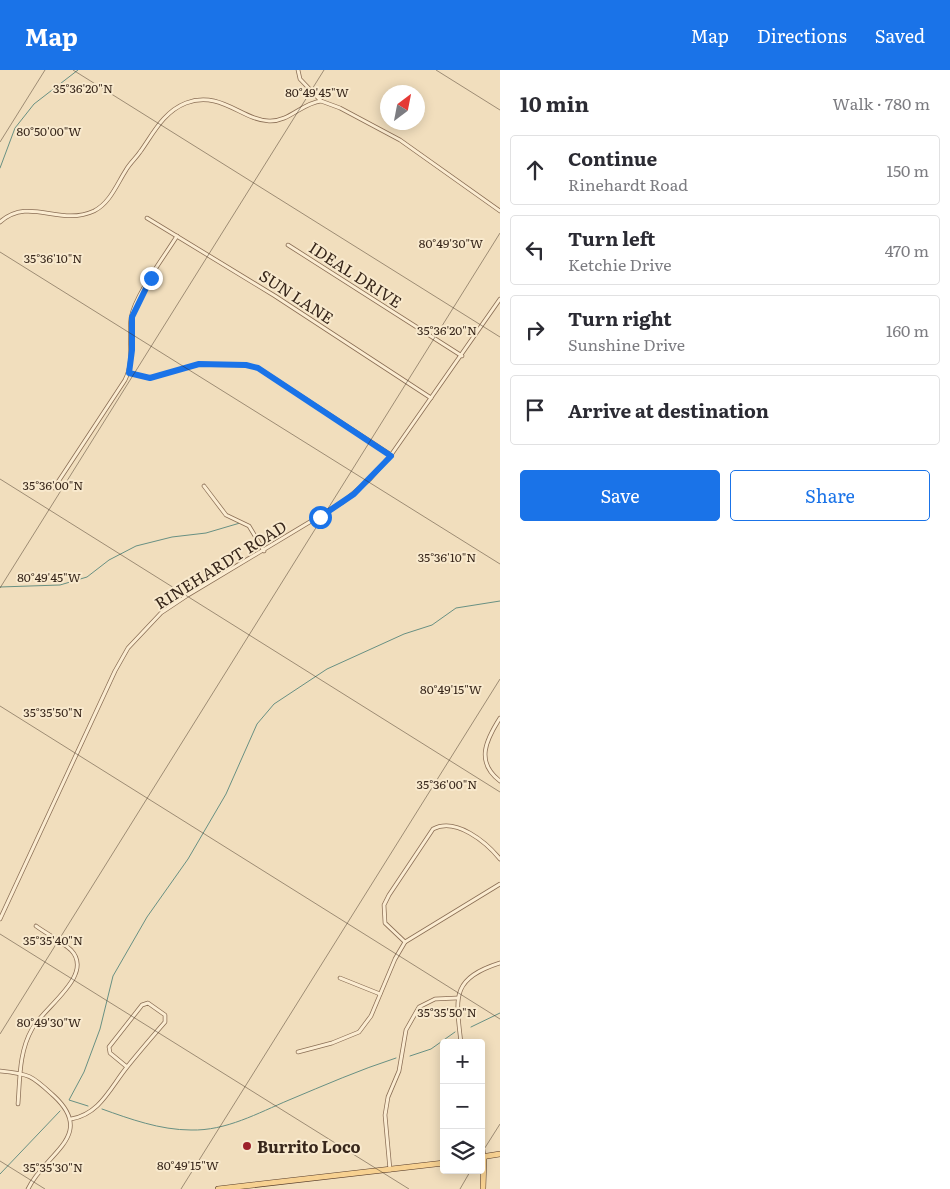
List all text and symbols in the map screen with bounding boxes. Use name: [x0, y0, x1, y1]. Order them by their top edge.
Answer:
text: Map: [25, 18, 78, 53]
text: Map: [691, 22, 729, 49]
text: Directions: [757, 22, 847, 49]
text: Saved: [875, 22, 925, 49]
text: 35°36'20"N: [53, 79, 113, 97]
text: 80°49'45"W: [285, 83, 349, 101]
north arrow: [380, 85, 425, 130]
text: 10 min: [520, 87, 589, 118]
text: Walk · 780 m: [832, 91, 930, 115]
text: 80°50'00"W: [17, 122, 81, 140]
text: Continue: [568, 144, 657, 172]
icon: ahead: [521, 156, 549, 184]
text: 150 m: [886, 158, 929, 182]
text: Rinehardt Road: [568, 172, 688, 196]
text: Turn left: [568, 224, 655, 252]
text: 80°49'30"W: [419, 234, 483, 252]
street label: IDEAL DRIVE: [305, 235, 407, 313]
icon: left: [521, 236, 549, 264]
text: 470 m: [885, 238, 929, 262]
text: 35°36'10"N: [24, 249, 82, 267]
text: Ketchie Drive: [568, 252, 672, 276]
street label: SUN LANE: [255, 263, 339, 329]
route end: [140, 267, 163, 290]
text: Turn right: [568, 304, 672, 332]
icon: right: [521, 316, 549, 344]
text: 160 m: [886, 318, 929, 342]
text: 35°36'20"N: [417, 321, 477, 339]
text: Sunshine Drive: [568, 332, 685, 356]
icon: arrive: [521, 396, 549, 424]
text: Arrive at destination: [568, 396, 769, 424]
button: Save: [520, 470, 720, 521]
button: Share: [730, 470, 930, 521]
text: 35°36'00"N: [23, 476, 83, 494]
route start: [309, 506, 332, 529]
street label: RINEHARDT ROAD: [149, 514, 291, 614]
text: 35°36'10"N: [418, 548, 476, 566]
text: 80°49'45"W: [17, 568, 81, 586]
text: 80°49'15"W: [420, 680, 482, 698]
text: 35°35'50"N: [23, 703, 83, 721]
text: 35°36'00"N: [417, 775, 477, 793]
text: 35°35'40"N: [23, 931, 83, 949]
text: 35°35'50"N: [417, 1003, 477, 1021]
text: 80°49'30"W: [17, 1013, 81, 1031]
map controls: [440, 1039, 485, 1174]
button: +: [440, 1039, 485, 1084]
button: −: [440, 1084, 485, 1129]
button: layers: [440, 1129, 485, 1174]
place label: Burrito Loco: [257, 1134, 361, 1158]
marker: Burrito Loco: [241, 1140, 253, 1152]
text: 80°49'15"W: [157, 1156, 219, 1174]
text: 35°35'30"N: [23, 1158, 83, 1176]

